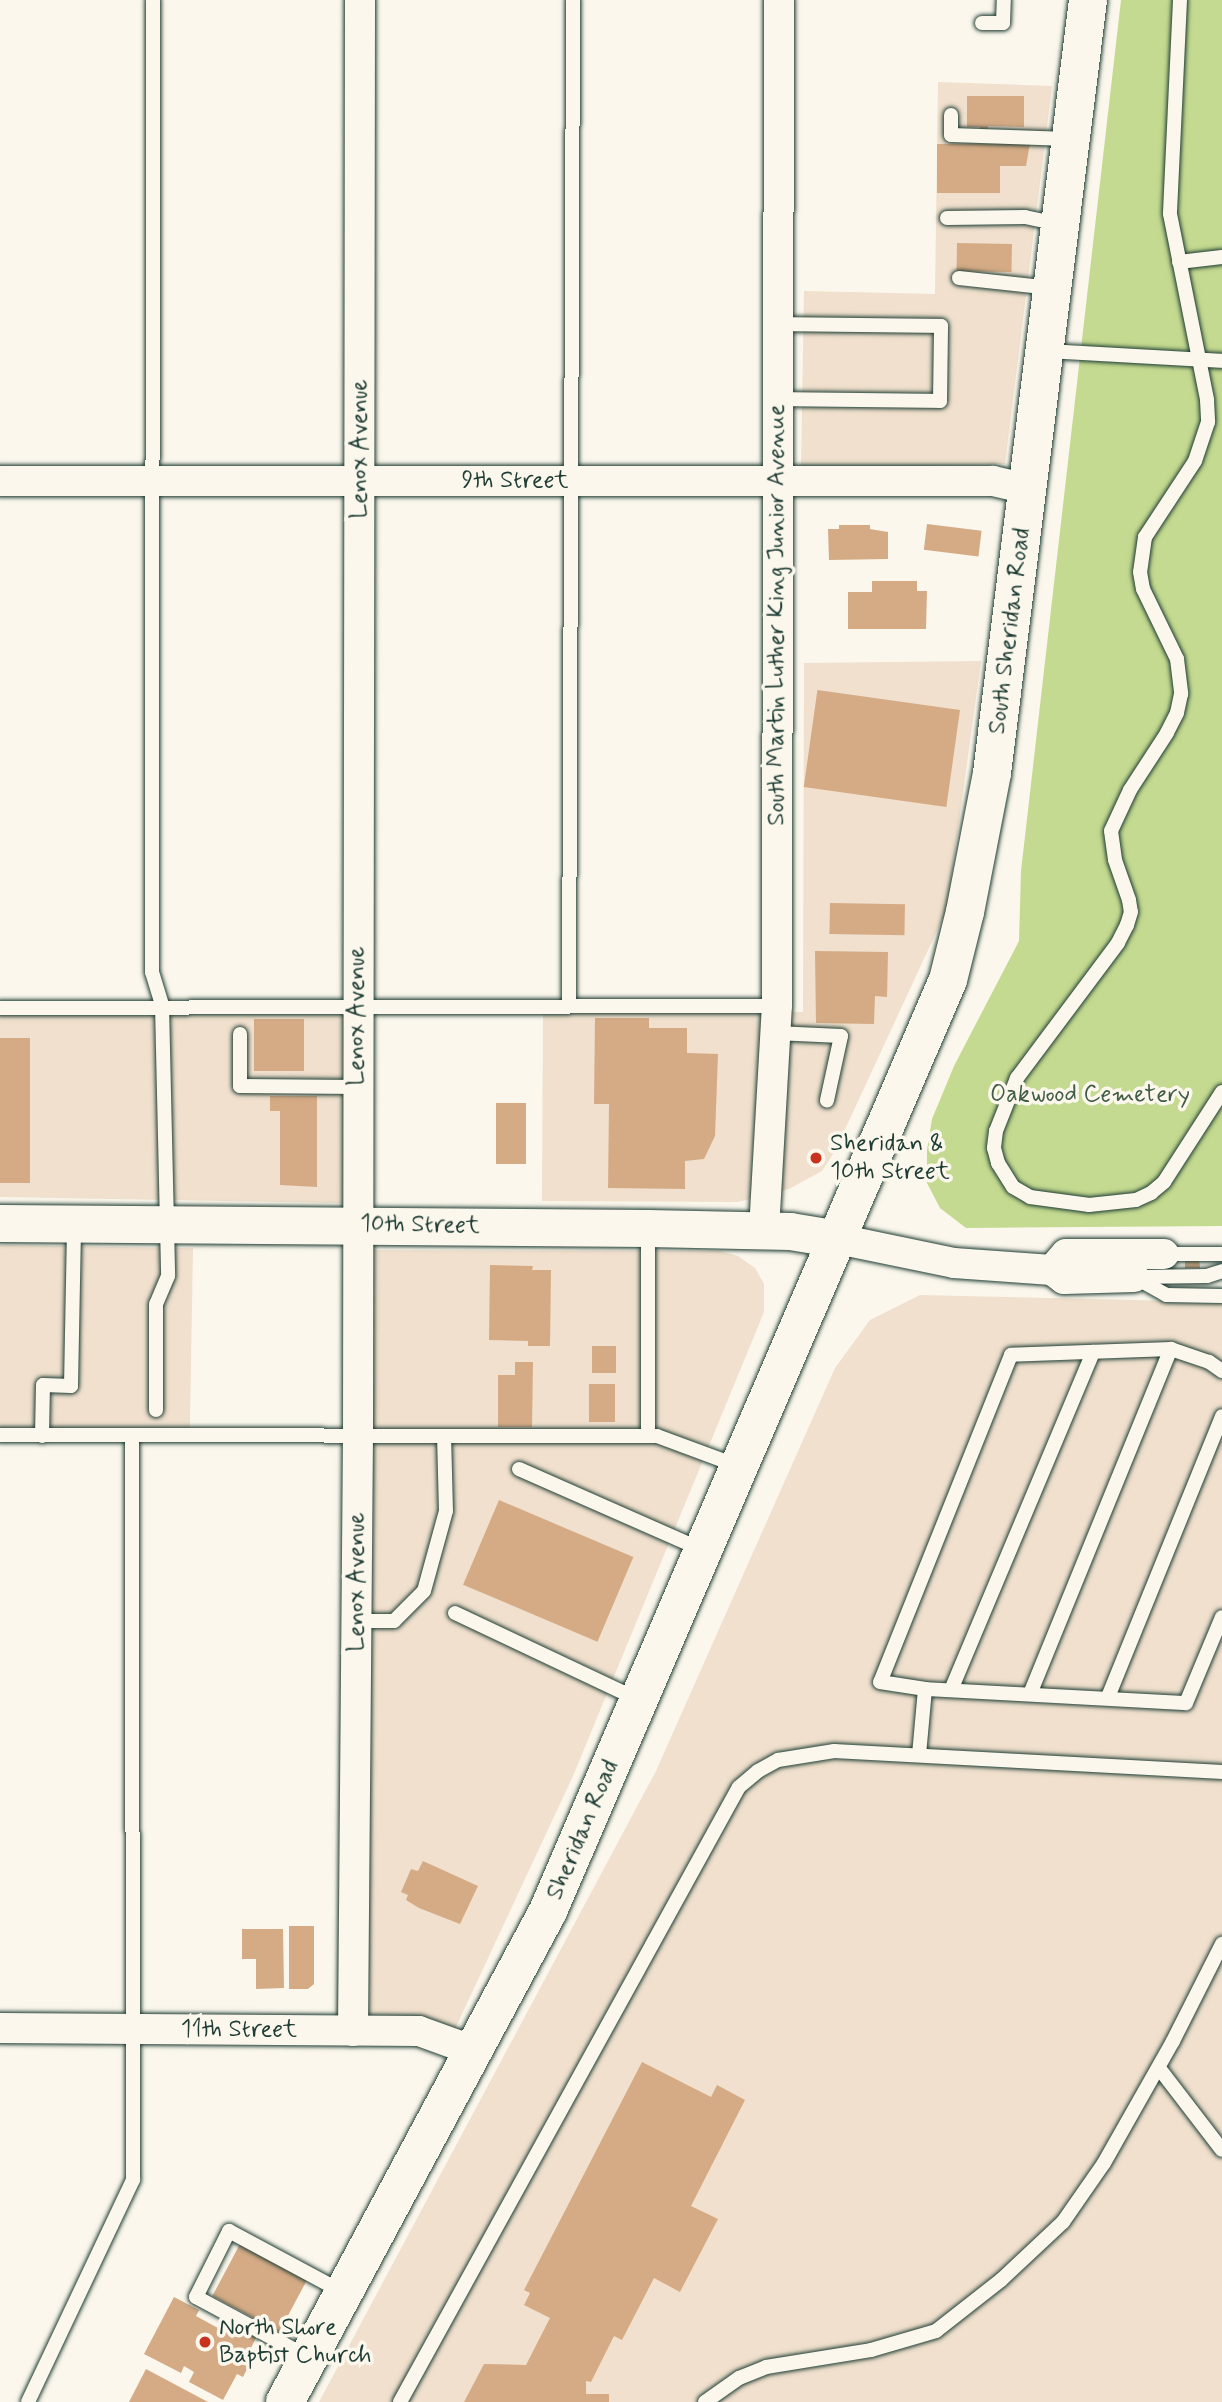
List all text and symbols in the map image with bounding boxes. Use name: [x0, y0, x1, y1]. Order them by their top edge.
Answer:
street label: Lenox Avenue: [346, 377, 374, 521]
street label: South Martin Luther King Junior Avenue: [763, 410, 791, 820]
street label: 9th Street: [461, 467, 569, 495]
street label: South Sheridan Road: [983, 527, 1037, 735]
street label: Lenox Avenue: [343, 944, 371, 1088]
park label: Oakwood Cemetery: [990, 1081, 1190, 1109]
place label: Sheridan & 10th Street: [830, 1130, 950, 1186]
marker: Sheridan & 10th Street: [808, 1150, 824, 1166]
street label: 10th Street: [360, 1210, 480, 1240]
street label: Lenox Avenue: [343, 1510, 371, 1654]
street label: Sheridan Road: [541, 1756, 625, 1904]
street label: 11th Street: [181, 2016, 297, 2044]
place label: North Shore Baptist Church: [219, 2314, 371, 2370]
marker: North Shore Baptist Church: [197, 2334, 213, 2350]

